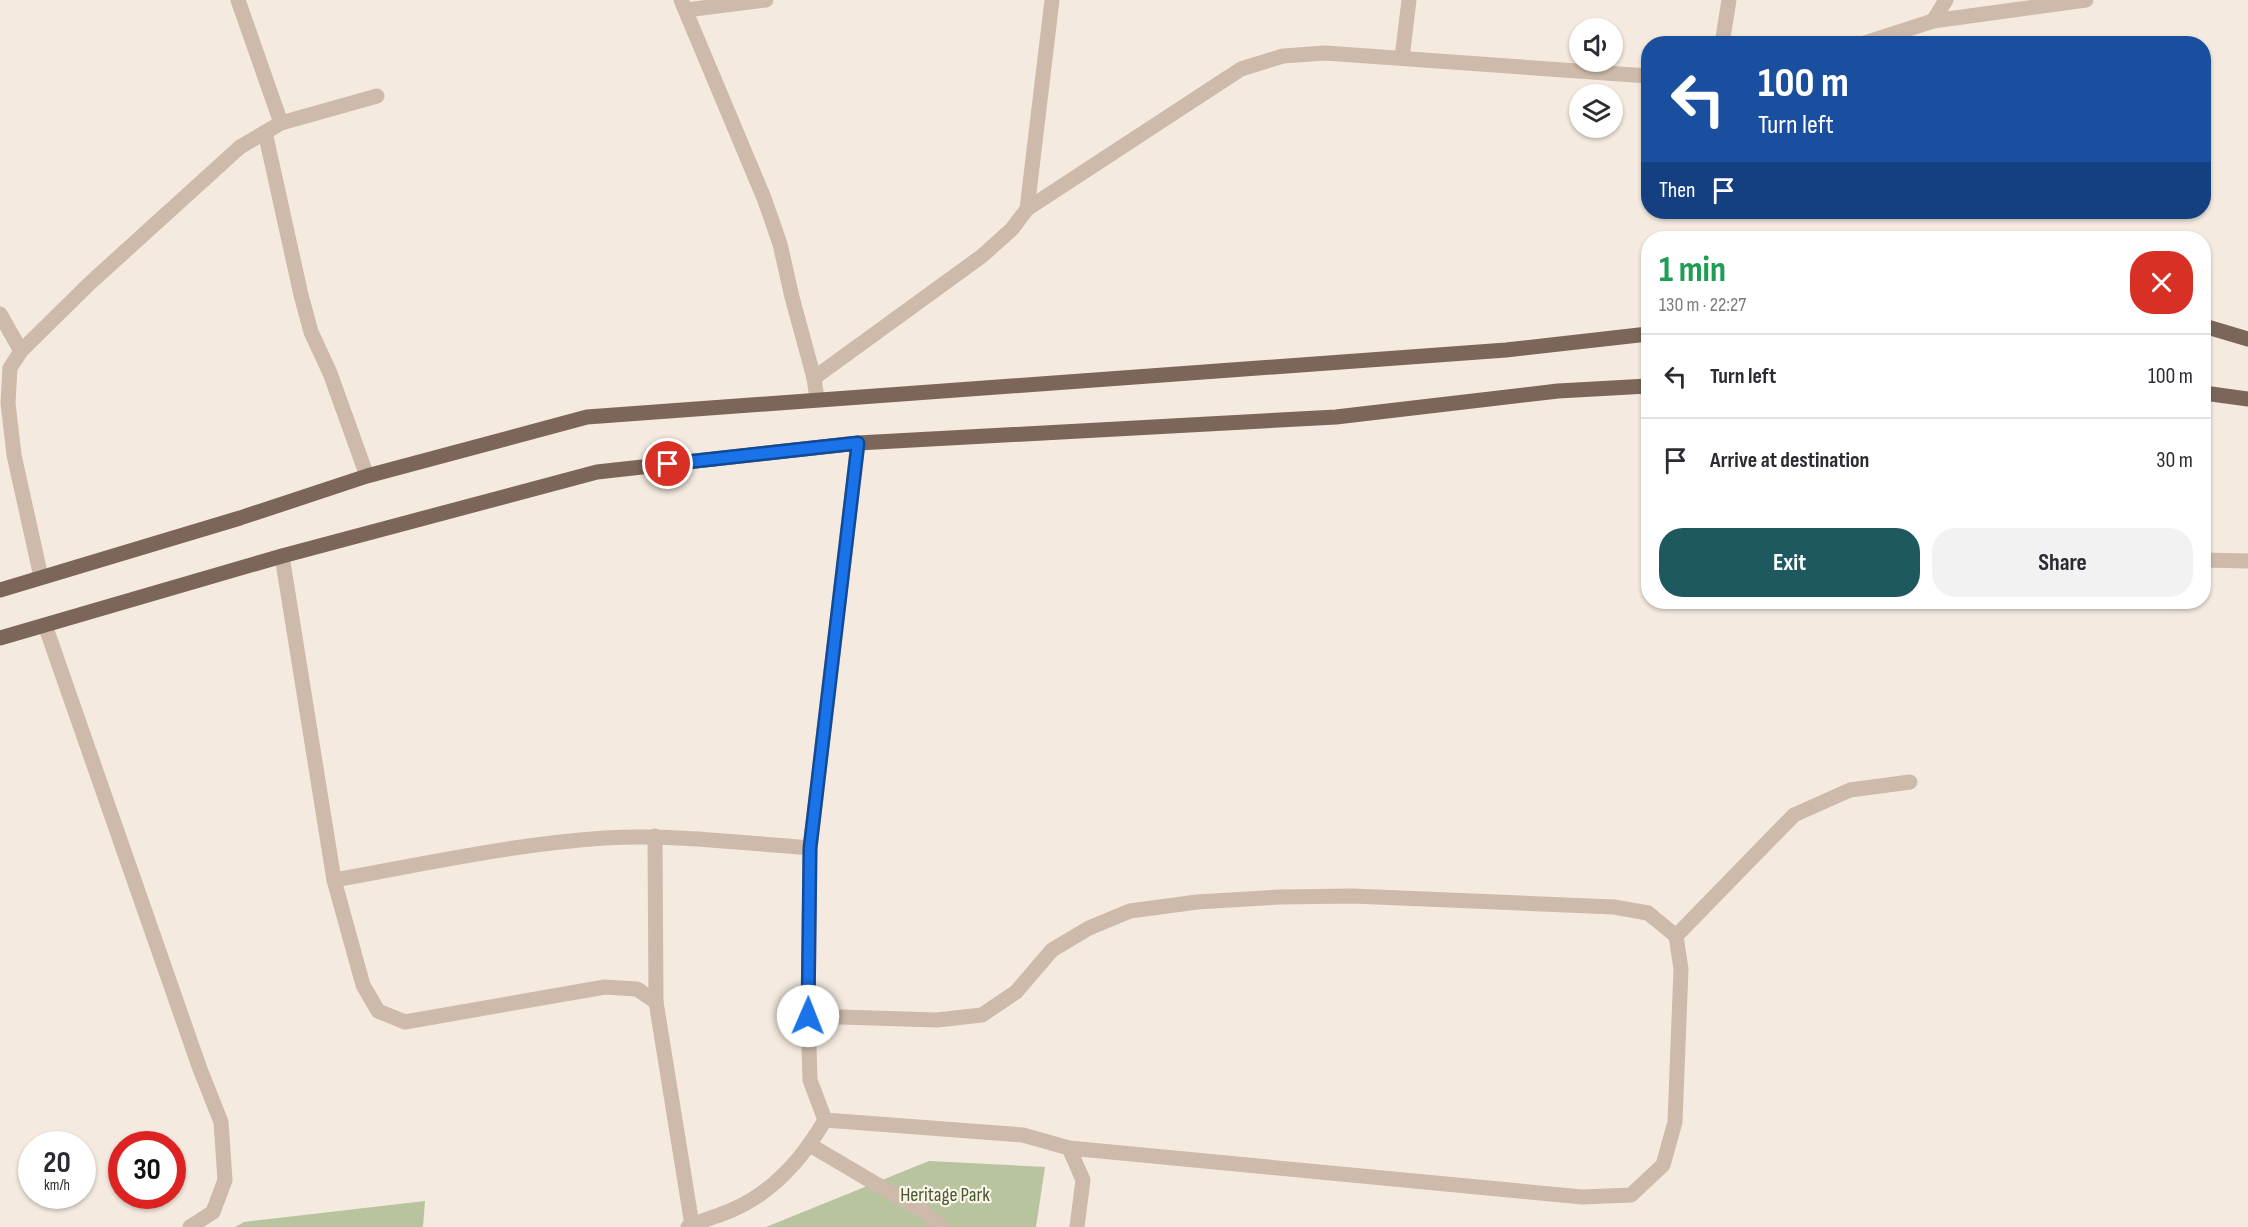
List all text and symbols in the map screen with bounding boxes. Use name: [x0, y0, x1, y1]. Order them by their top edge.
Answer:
map controls: [1569, 18, 1623, 138]
button: sound: [1569, 18, 1623, 72]
text: 100 m: [1758, 58, 1849, 109]
icon: left: [1659, 60, 1737, 138]
button: layers: [1569, 84, 1623, 138]
text: Turn left: [1758, 109, 1834, 141]
icon: arrive: [1707, 174, 1740, 207]
text: Then: [1659, 177, 1695, 204]
text: 1 min: [1659, 249, 1726, 292]
button: close: [2130, 251, 2193, 314]
text: 130 m · 22:27: [1659, 293, 1746, 317]
icon: left: [1659, 360, 1692, 393]
text: Turn left: [1710, 363, 1776, 390]
text: 100 m: [2148, 363, 2193, 390]
pin: [642, 438, 693, 489]
icon: arrive: [1659, 444, 1692, 477]
icon: arrive: [651, 447, 684, 480]
text: Arrive at destination: [1710, 447, 1869, 474]
text: 30 m: [2156, 447, 2193, 474]
button: Exit: [1659, 528, 1920, 597]
button: Share: [1932, 528, 2193, 597]
position arrow: [776, 984, 840, 1048]
speed limit sign: 30: [108, 1131, 186, 1209]
text: 20: [43, 1145, 71, 1181]
text: km/h: [44, 1176, 70, 1195]
park label: Heritage Park: [900, 1183, 990, 1207]

